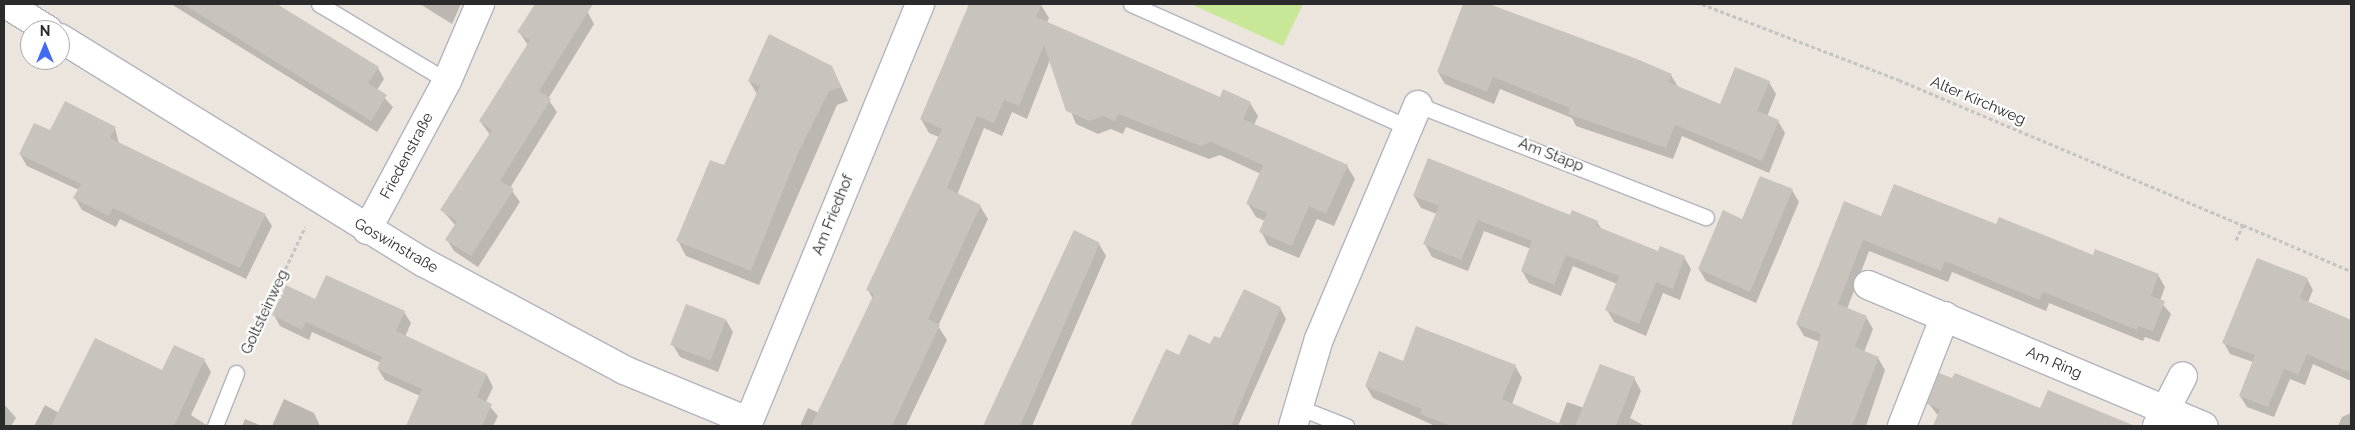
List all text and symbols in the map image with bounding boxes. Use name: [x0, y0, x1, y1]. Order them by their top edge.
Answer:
north arrow: [20, 20, 70, 70]
text: N: [40, 23, 50, 39]
street label: Alter Kirchweg: [1928, 73, 2028, 129]
street label: Friedenstraße: [377, 110, 437, 202]
street label: Am Stapp: [1516, 134, 1586, 176]
street label: Am Friedhof: [809, 172, 857, 258]
street label: Goswinstraße: [351, 215, 441, 277]
street label: Goltsteinweg: [237, 267, 293, 357]
street label: Am Ring: [2023, 343, 2085, 383]

